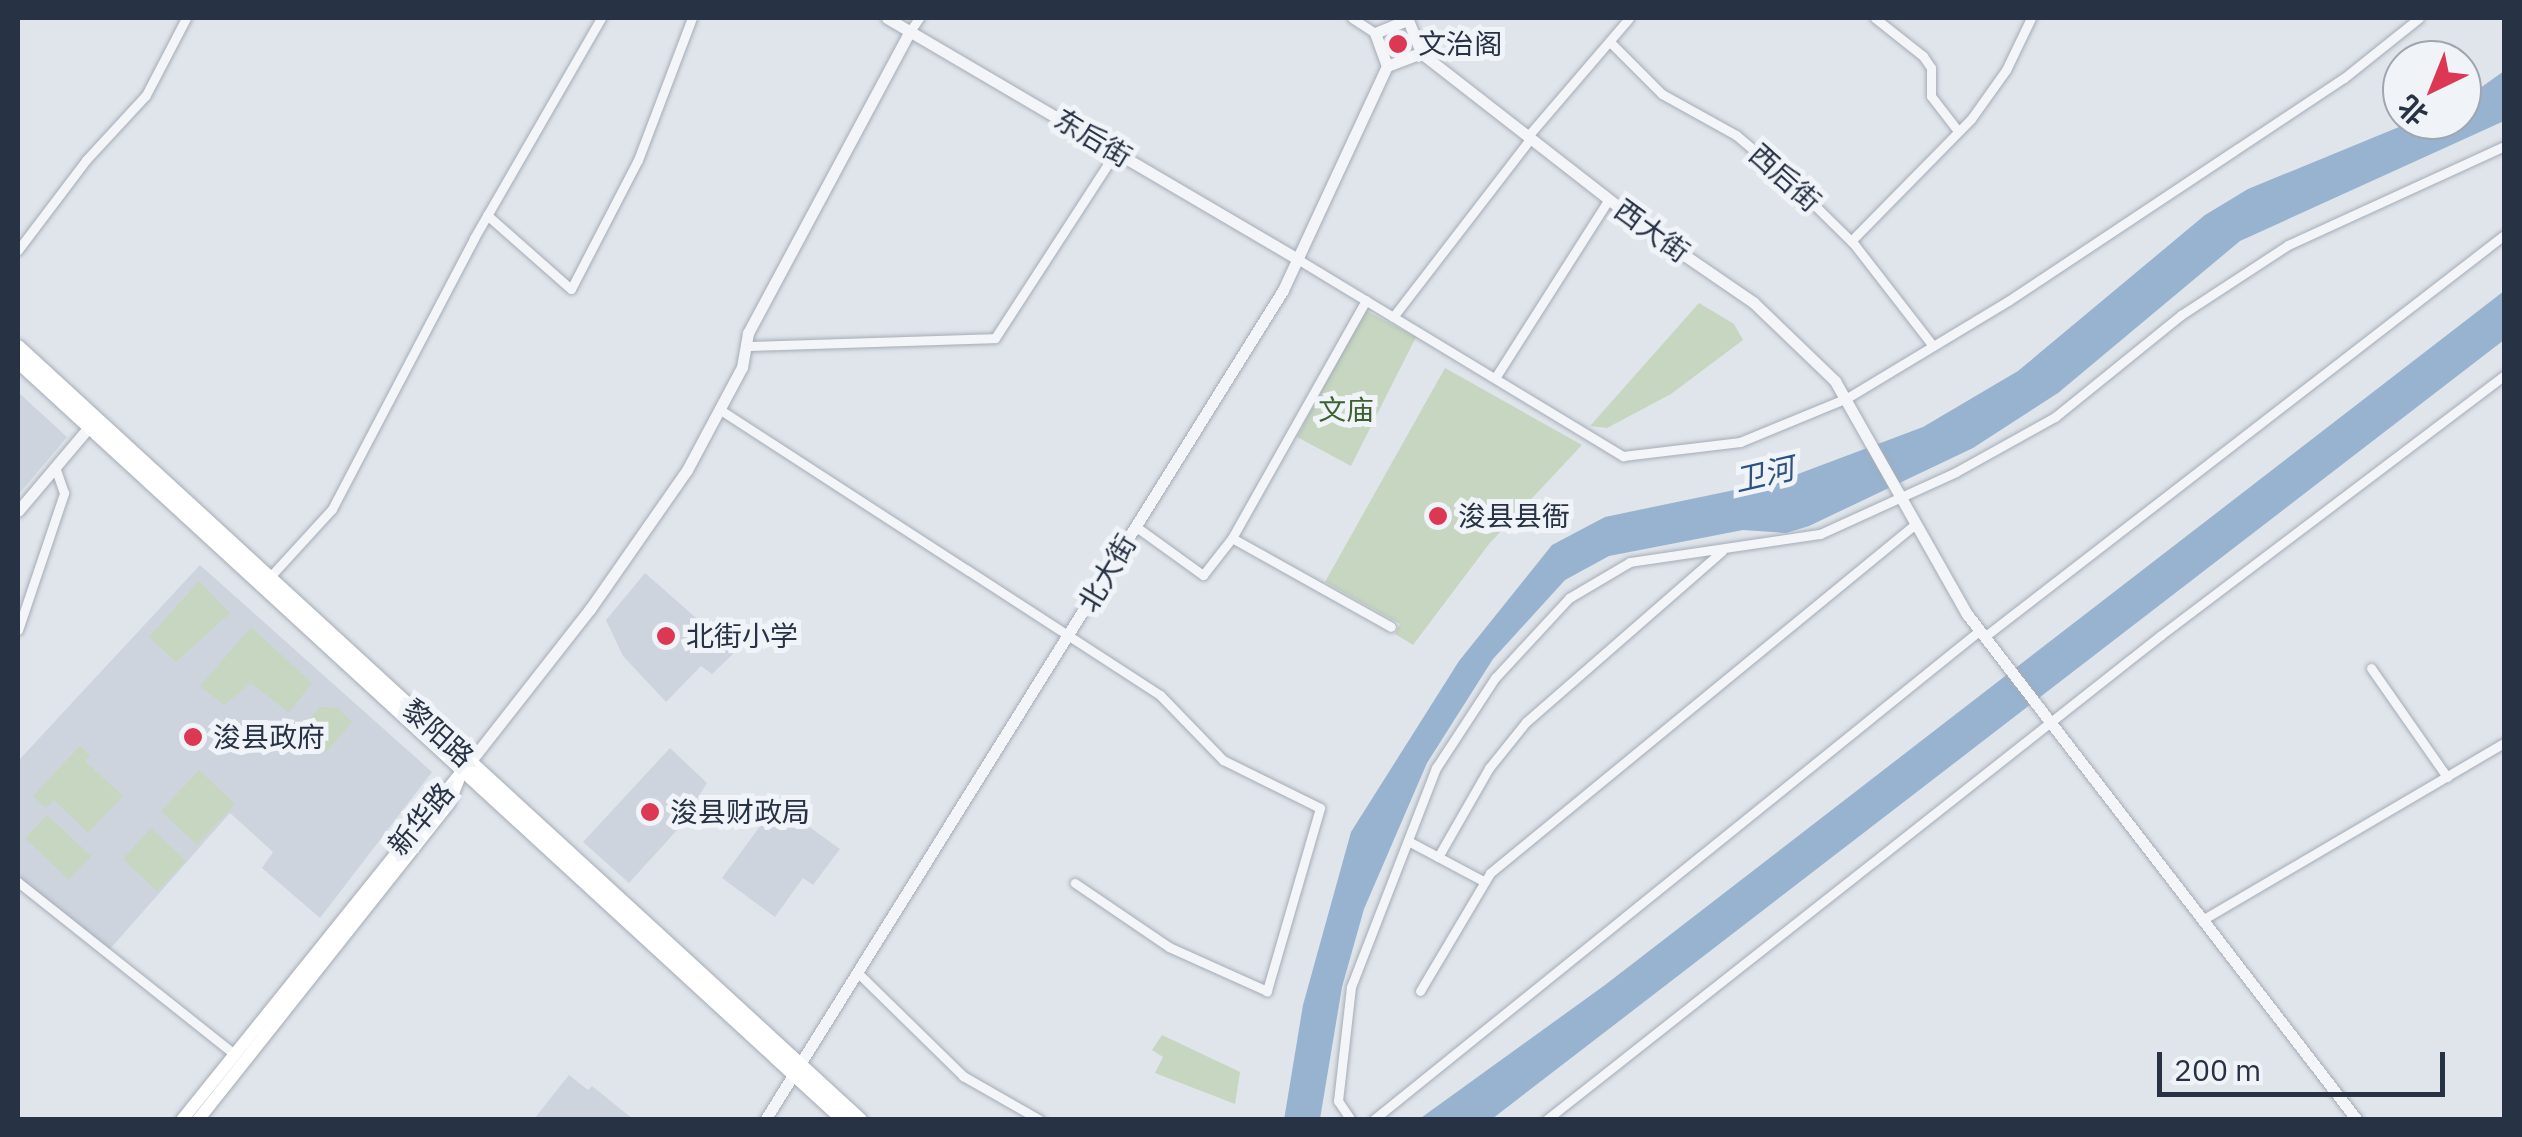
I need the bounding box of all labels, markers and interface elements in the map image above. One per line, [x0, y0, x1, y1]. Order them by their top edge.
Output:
place label: 文治阁 [1418, 27, 1502, 61]
marker: 文治阁 [1387, 33, 1409, 55]
north arrow [2382, 40, 2482, 140]
text: 北 [2390, 88, 2435, 134]
street label: 东后街 [1048, 102, 1138, 174]
street label: 西后街 [1743, 137, 1827, 219]
street label: 西大街 [1608, 193, 1696, 269]
park label: 文庙 [1318, 393, 1374, 427]
water label: 卫河 [1731, 450, 1797, 498]
place label: 浚县县衙 [1458, 499, 1570, 533]
marker: 浚县县衙 [1427, 505, 1449, 527]
street label: 北大街 [1071, 528, 1143, 618]
place label: 北街小学 [686, 619, 798, 653]
marker: 北街小学 [655, 625, 677, 647]
street label: 黎阳路 [396, 692, 480, 774]
place label: 浚县政府 [213, 720, 325, 754]
marker: 浚县政府 [182, 726, 204, 748]
street label: 新华路 [381, 776, 461, 862]
place label: 浚县财政局 [670, 795, 810, 829]
marker: 浚县财政局 [639, 801, 661, 823]
scale bar [2162, 1032, 2450, 1094]
text: 200 m [2174, 1050, 2261, 1089]

